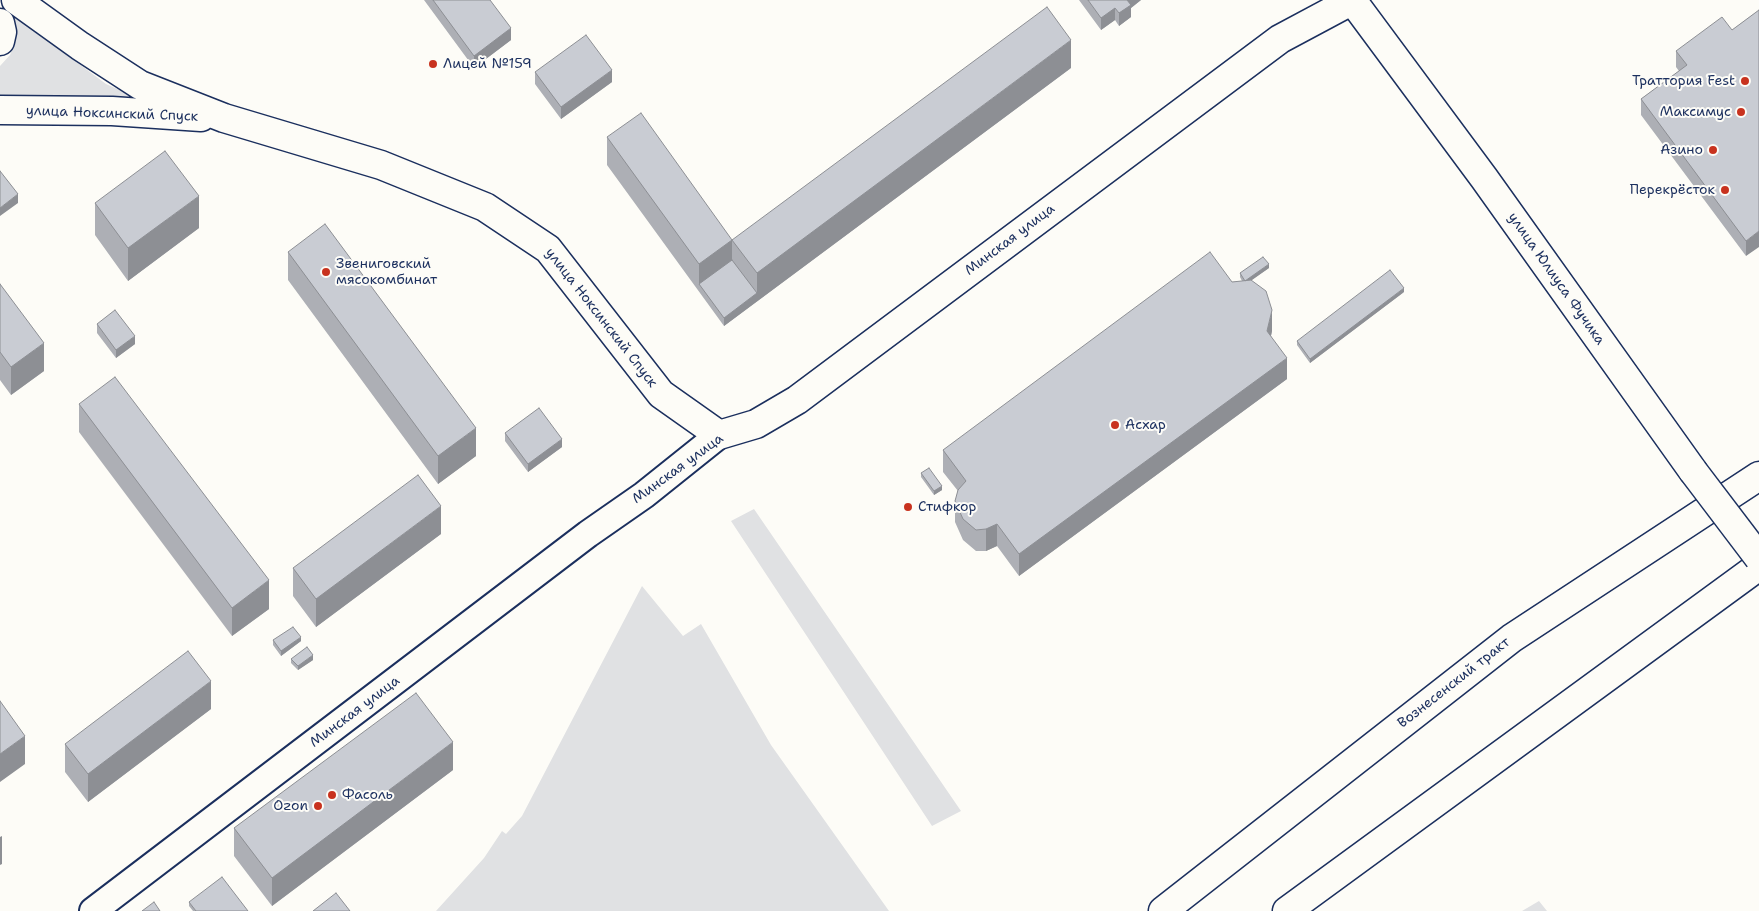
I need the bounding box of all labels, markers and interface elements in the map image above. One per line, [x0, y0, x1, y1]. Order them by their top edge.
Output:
place label: Лицей №159 [443, 56, 532, 72]
marker: Лицей №159 [427, 58, 439, 70]
place label: Траттория Fest [1632, 73, 1735, 89]
marker: Траттория Fest [1739, 75, 1751, 87]
street label: улица Ноксинский Спуск [26, 103, 198, 125]
place label: Максимус [1660, 104, 1731, 120]
marker: Максимус [1735, 106, 1747, 118]
place label: Азино [1660, 142, 1703, 158]
marker: Азино [1707, 144, 1719, 156]
place label: Перекрёсток [1630, 182, 1715, 198]
marker: Перекрёсток [1719, 184, 1731, 196]
street label: Минская улица [962, 201, 1058, 279]
street label: улица Юлиуса Фучика [1504, 210, 1608, 348]
street label: улица Ноксинский Спуск [541, 245, 661, 391]
place label: Звениговский мясокомбинат [336, 256, 437, 288]
marker: Звениговский мясокомбинат [320, 266, 332, 278]
place label: Асхар [1125, 417, 1166, 433]
marker: Асхар [1109, 419, 1121, 431]
street label: Минская улица [629, 430, 727, 508]
place label: Стифкор [918, 499, 976, 515]
marker: Стифкор [902, 501, 914, 513]
street label: Вознесенский тракт [1395, 634, 1513, 732]
street label: Минская улица [307, 673, 403, 751]
place label: Фасоль [342, 787, 393, 803]
marker: Фасоль [326, 789, 338, 801]
place label: Ozon [273, 798, 308, 814]
marker: Ozon [312, 800, 324, 812]

